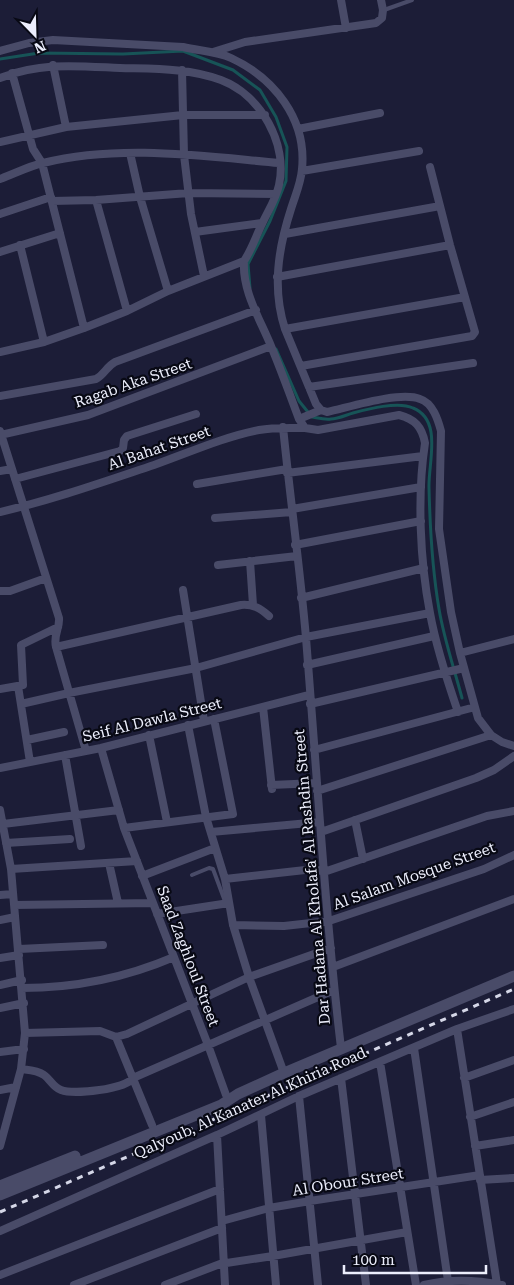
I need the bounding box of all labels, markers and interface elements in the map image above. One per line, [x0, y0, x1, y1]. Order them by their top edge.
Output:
north arrow [10, 10, 60, 60]
text: N [32, 37, 48, 57]
street label: Ragab Aka Street [72, 354, 194, 412]
street label: Al Bahat Street [105, 422, 213, 474]
street label: Seif Al Dawla Street [81, 694, 224, 746]
street label: Dar Hadana Al Kholafa' Al Rashdin Street [290, 728, 334, 1025]
street label: Al Salam Mosque Street [330, 838, 498, 914]
street label: Saad Zaghloul Street [153, 883, 223, 1029]
street label: Qalyoub, Al Kanater Al Khiria Road [131, 1043, 369, 1163]
street label: Al Obour Street [291, 1164, 405, 1200]
scale bar [344, 1242, 486, 1274]
text: 100 m [352, 1251, 395, 1269]

